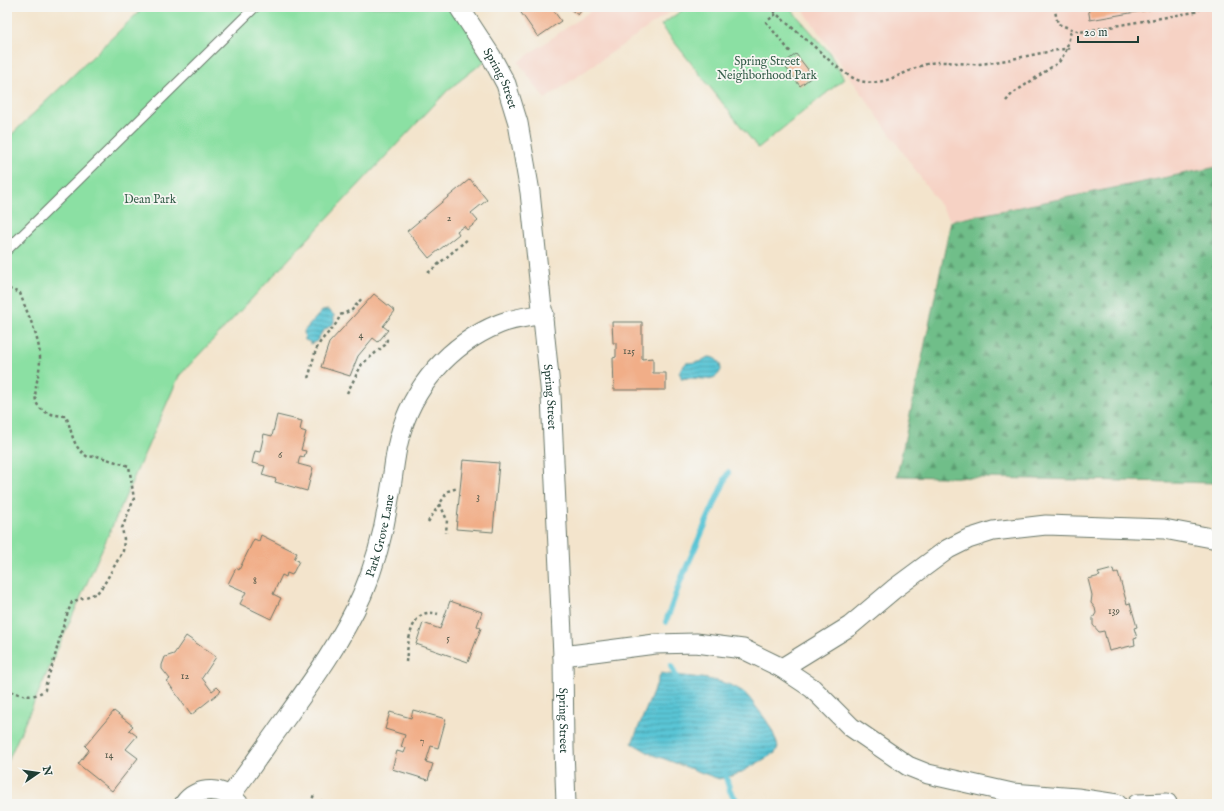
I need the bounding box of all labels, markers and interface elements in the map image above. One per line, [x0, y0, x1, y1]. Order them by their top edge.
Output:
scale bar [1078, 18, 1138, 44]
text: 20 m [1084, 25, 1107, 40]
street label: Spring Street [480, 45, 520, 111]
park label: Spring Street Neighborhood Park [717, 54, 818, 83]
park label: Dean Park [124, 192, 177, 207]
house number: 2 [447, 212, 452, 225]
house number: 4 [359, 329, 364, 342]
house number: 125 [623, 345, 635, 358]
street label: Spring Street [539, 363, 560, 430]
house number: 6 [278, 449, 283, 462]
house number: 3 [476, 491, 480, 504]
street label: Park Grove Lane [363, 493, 398, 579]
house number: 8 [253, 575, 257, 588]
house number: 139 [1108, 605, 1120, 618]
house number: 5 [446, 632, 450, 645]
house number: 12 [181, 670, 190, 683]
street label: Spring Street [554, 688, 571, 754]
house number: 7 [420, 735, 425, 748]
house number: 14 [105, 749, 113, 762]
north arrow [18, 753, 58, 793]
text: N [39, 764, 55, 778]

